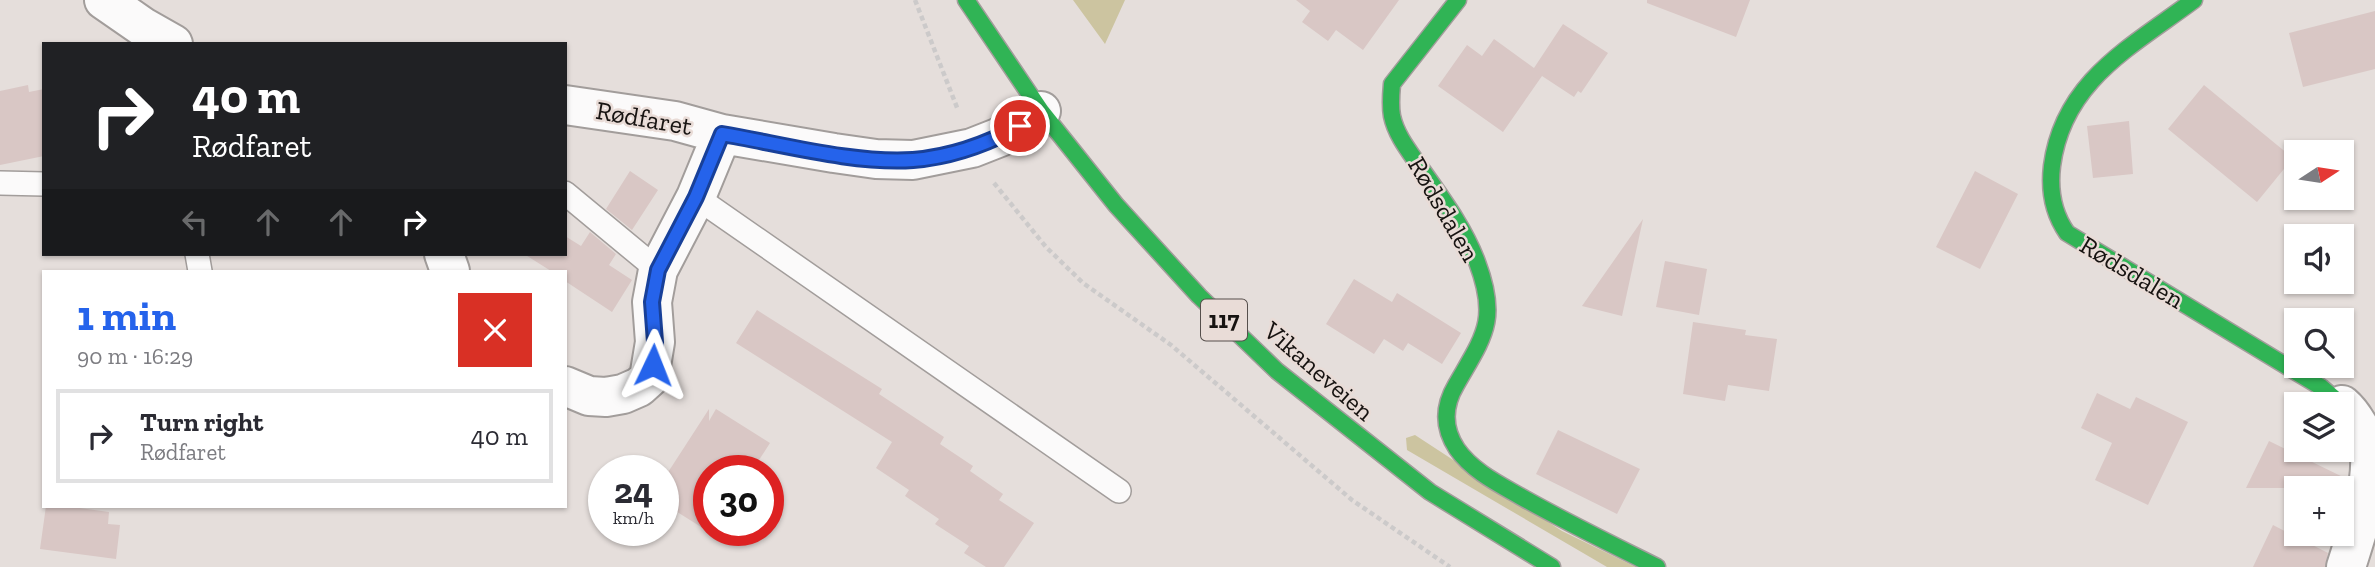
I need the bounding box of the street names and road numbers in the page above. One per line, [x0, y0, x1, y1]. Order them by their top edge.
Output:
street label: Rødfaret [593, 94, 695, 142]
street label: Rødsdalen [1401, 151, 1487, 267]
street label: Rødsdalen [2074, 228, 2190, 316]
road number: 117 [1201, 300, 1247, 340]
street label: Vikaneveien [1257, 314, 1381, 428]

